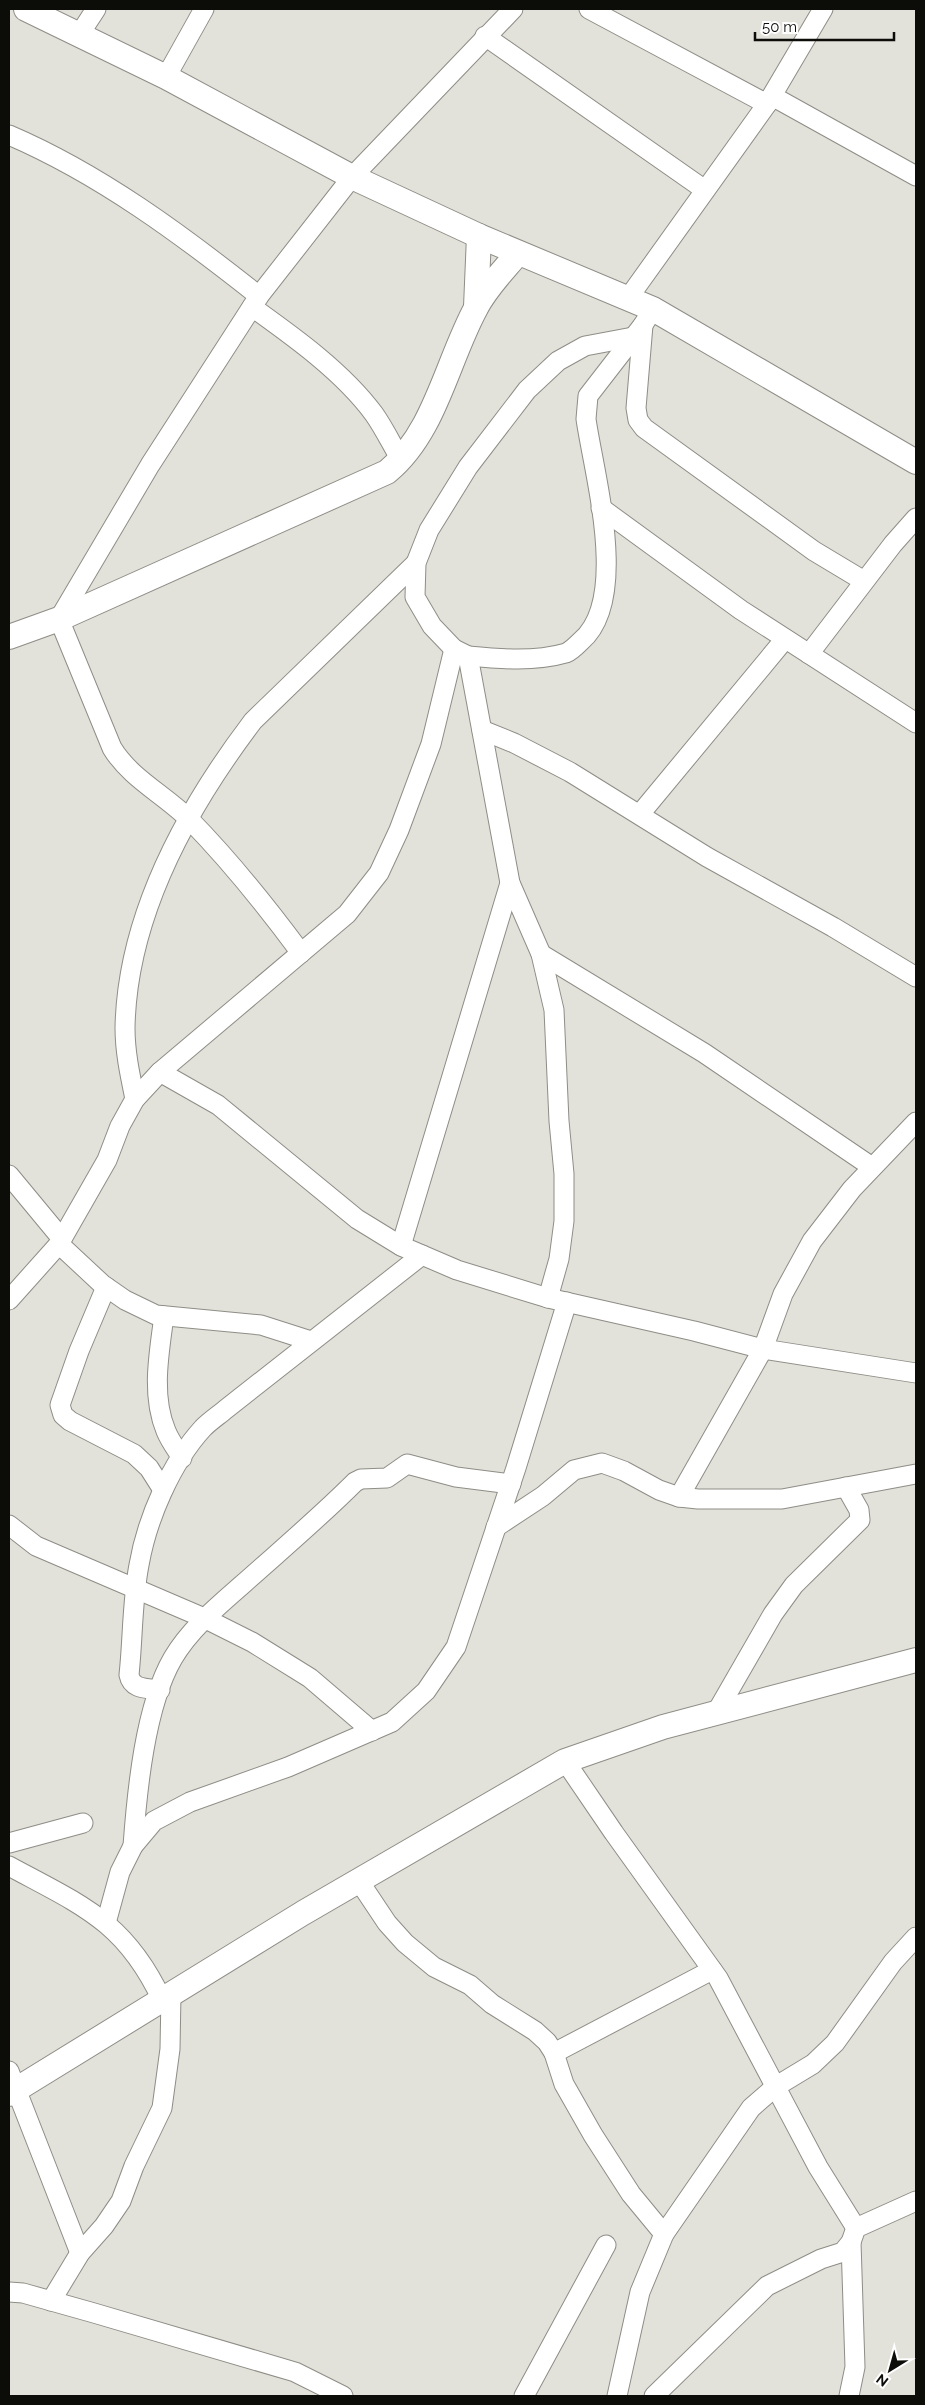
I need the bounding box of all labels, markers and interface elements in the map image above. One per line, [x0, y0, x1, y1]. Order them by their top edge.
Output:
scale bar [755, 10, 894, 42]
text: 50 m [762, 18, 797, 36]
north arrow [865, 2345, 915, 2395]
text: N [873, 2371, 891, 2390]

